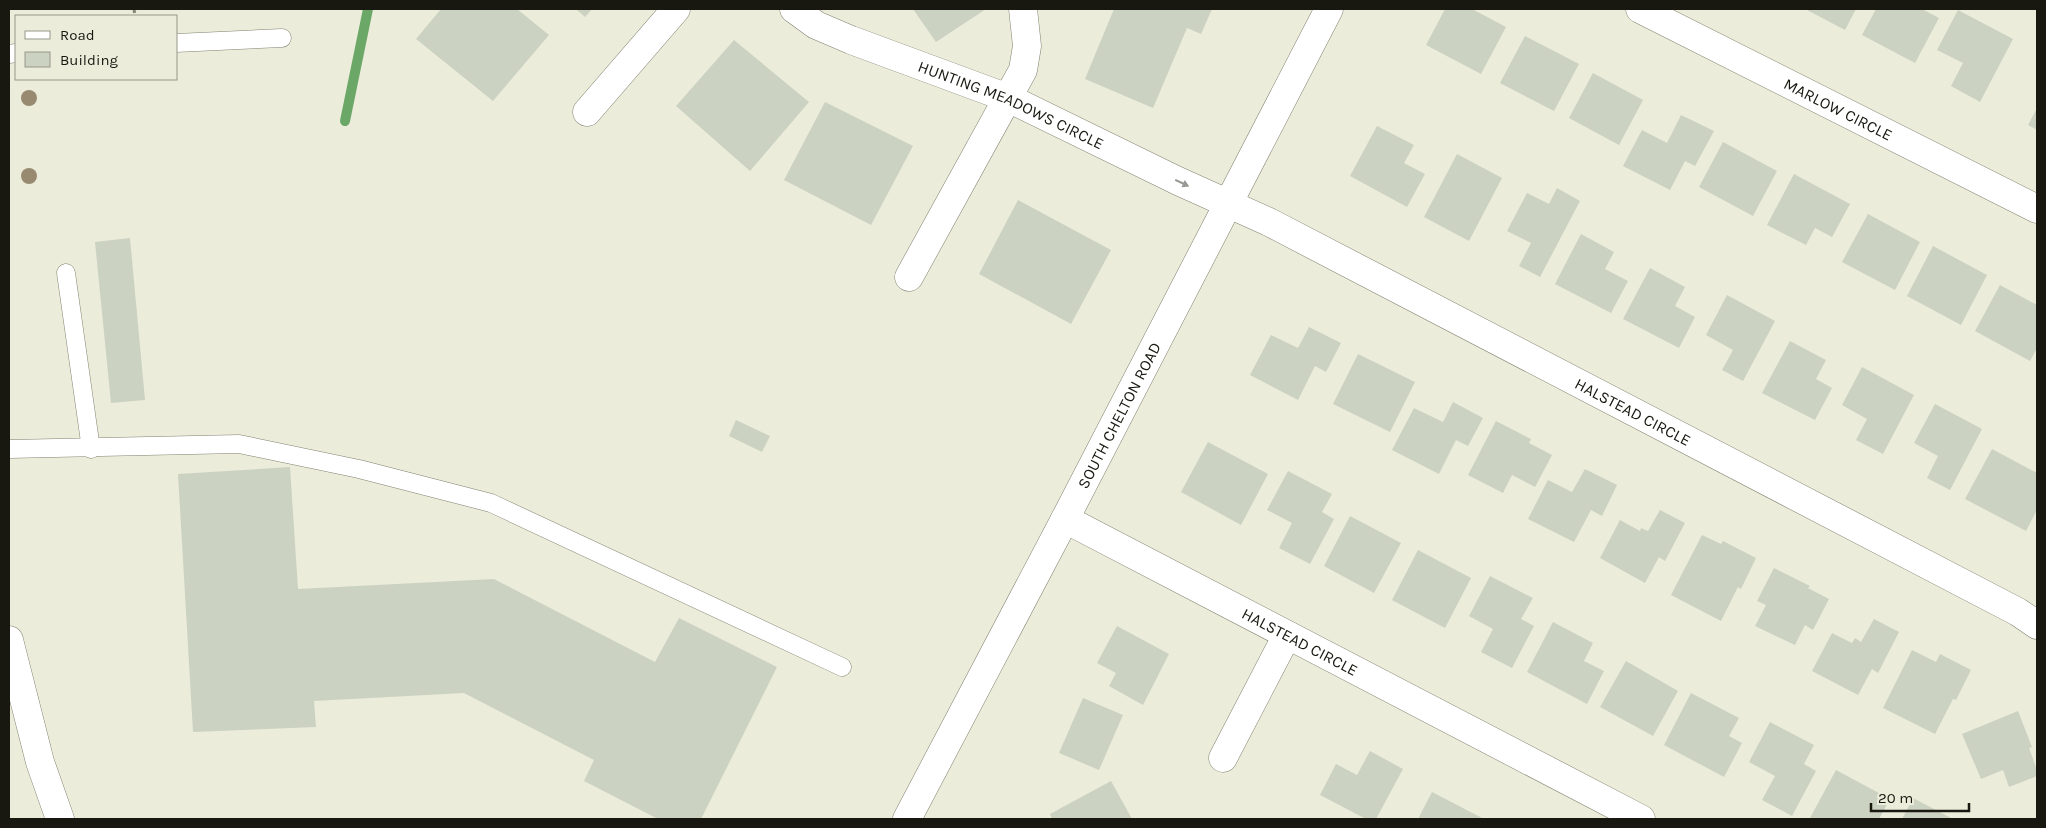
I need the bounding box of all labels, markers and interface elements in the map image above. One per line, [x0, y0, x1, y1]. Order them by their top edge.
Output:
legend [15, 15, 178, 80]
text: Road [60, 26, 95, 44]
text: Building [60, 51, 118, 69]
street label: HUNTING MEADOWS CIRCLE [915, 57, 1107, 153]
street label: MARLOW CIRCLE [1781, 74, 1895, 145]
one-way arrow [1175, 179, 1189, 187]
street label: SOUTH CHELTON ROAD [1073, 339, 1165, 492]
street label: HALSTEAD CIRCLE [1572, 374, 1694, 450]
street label: HALSTEAD CIRCLE [1239, 604, 1361, 680]
scale bar [1871, 780, 1968, 812]
text: 20 m [1878, 789, 1913, 807]

